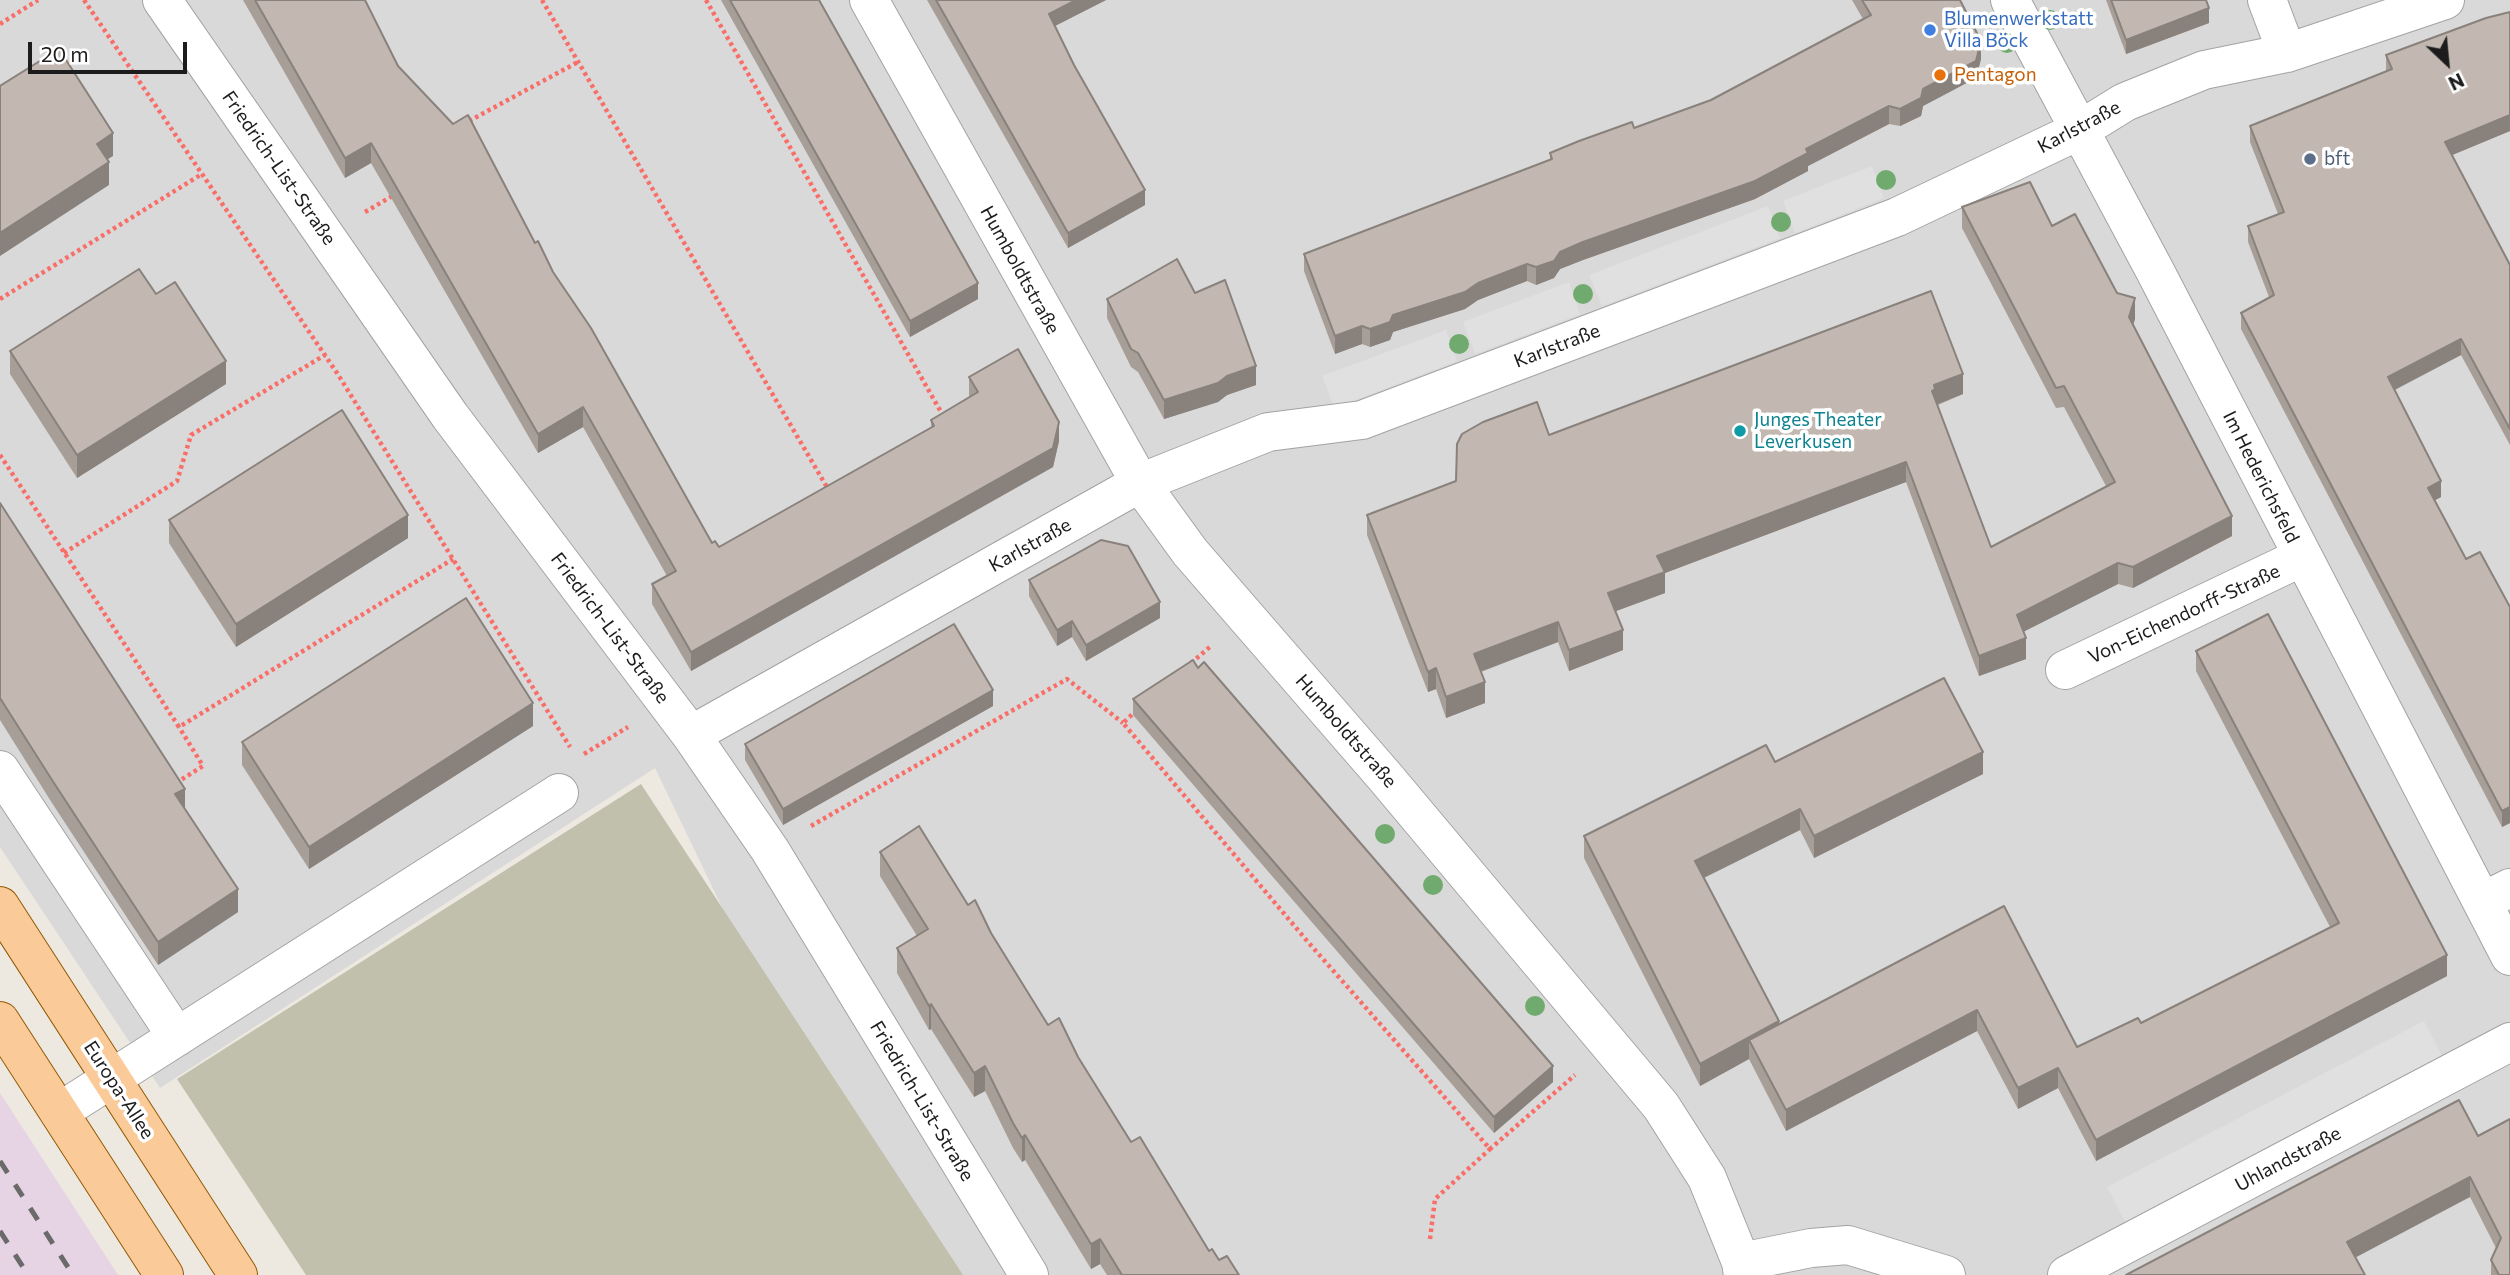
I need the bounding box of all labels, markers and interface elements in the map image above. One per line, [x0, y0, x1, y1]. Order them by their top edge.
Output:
place label: Blumenwerkstatt Villa Böck [1944, 8, 2094, 52]
marker: Blumenwerkstatt Villa Böck [1922, 22, 1938, 38]
scale bar [32, 28, 191, 72]
north arrow [2412, 28, 2482, 98]
text: 20 m [41, 41, 89, 66]
place label: Pentagon [1954, 64, 2037, 86]
marker: Pentagon [1932, 67, 1948, 83]
text: N [2445, 69, 2468, 96]
street label: Friedrich-List-Straße [217, 87, 341, 249]
street label: Karlstraße [2034, 96, 2124, 158]
place label: bft [2324, 148, 2350, 170]
marker: bft [2302, 151, 2318, 167]
street label: Humboldtstraße [975, 202, 1065, 338]
street label: Karlstraße [1511, 319, 1603, 373]
street label: Im Hederichsfeld [2218, 407, 2304, 547]
place label: Junges Theater Leverkusen [1754, 409, 1882, 453]
marker: Junges Theater Leverkusen [1732, 423, 1748, 439]
street label: Karlstraße [985, 513, 1075, 577]
street label: Friedrich-List-Straße [546, 548, 674, 708]
street label: Von-Eichendorff-Straße [2084, 559, 2284, 669]
street label: Humboldtstraße [1291, 670, 1401, 792]
street label: Friedrich-List-Straße [865, 1017, 979, 1185]
street label: Europa-Allee [79, 1037, 159, 1143]
street label: Uhlandstraße [2231, 1122, 2345, 1196]

